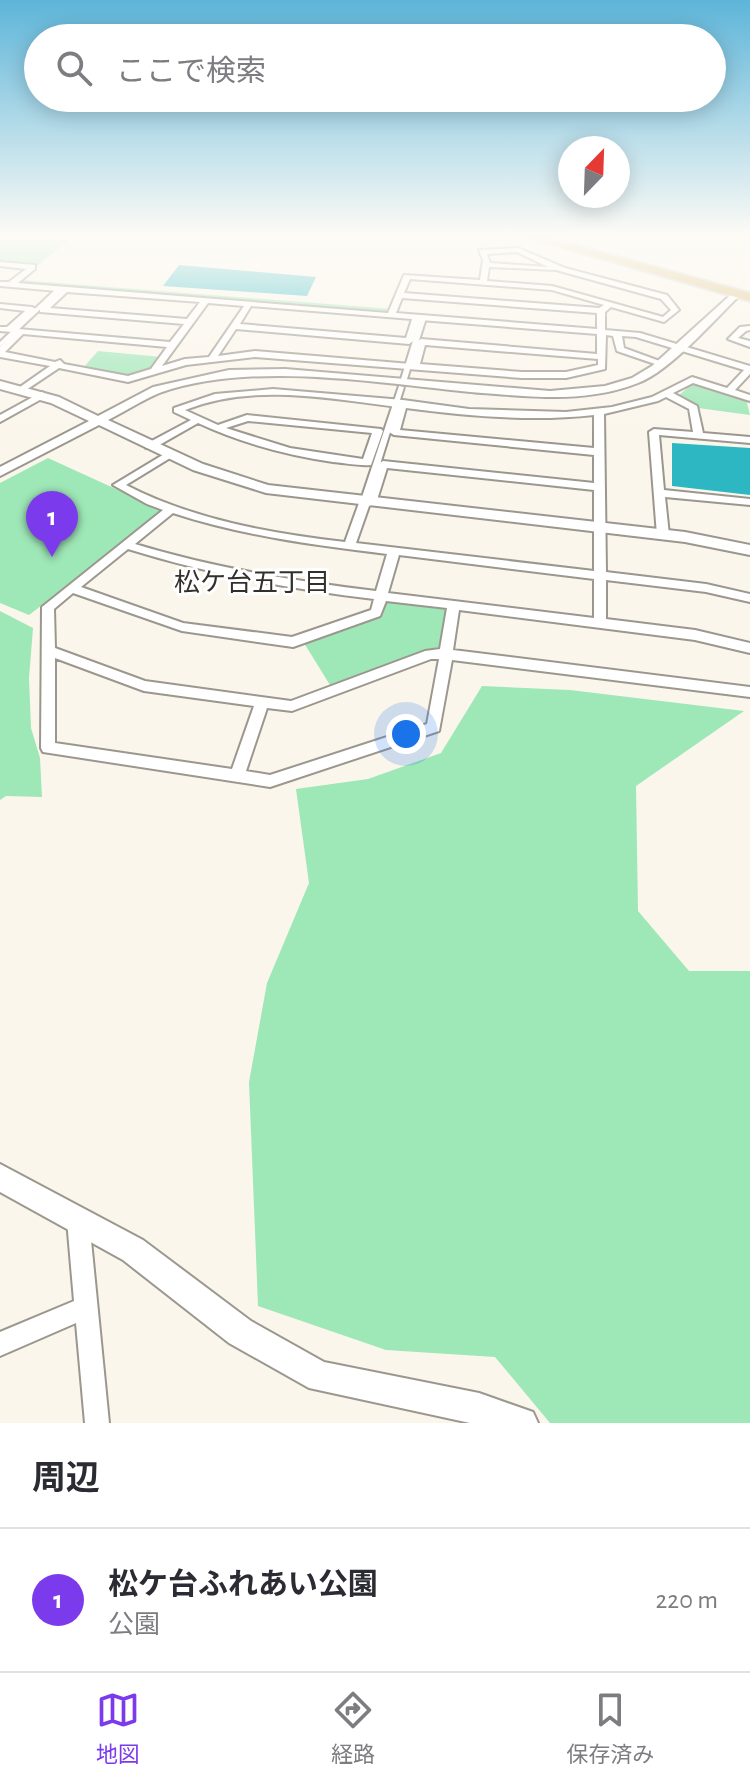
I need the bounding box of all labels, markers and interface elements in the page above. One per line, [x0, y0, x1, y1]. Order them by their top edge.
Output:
search box [24, 24, 726, 112]
icon: search [52, 46, 96, 90]
text: ここで検索 [116, 57, 266, 87]
north arrow [558, 136, 630, 208]
pin: 1 [26, 491, 78, 557]
district label: 松ケ台五丁目 [174, 569, 330, 596]
your location [386, 714, 426, 754]
text: 周辺 [32, 1462, 100, 1496]
text: 松ケ台ふれあい公園 [108, 1570, 378, 1600]
text: 1 [53, 1587, 63, 1613]
text: 220 m [656, 1587, 718, 1613]
text: 公園 [108, 1612, 160, 1638]
tab: 地図 [96, 1688, 140, 1768]
tab: 経路 [331, 1688, 375, 1768]
tab: 保存済み [566, 1688, 654, 1768]

